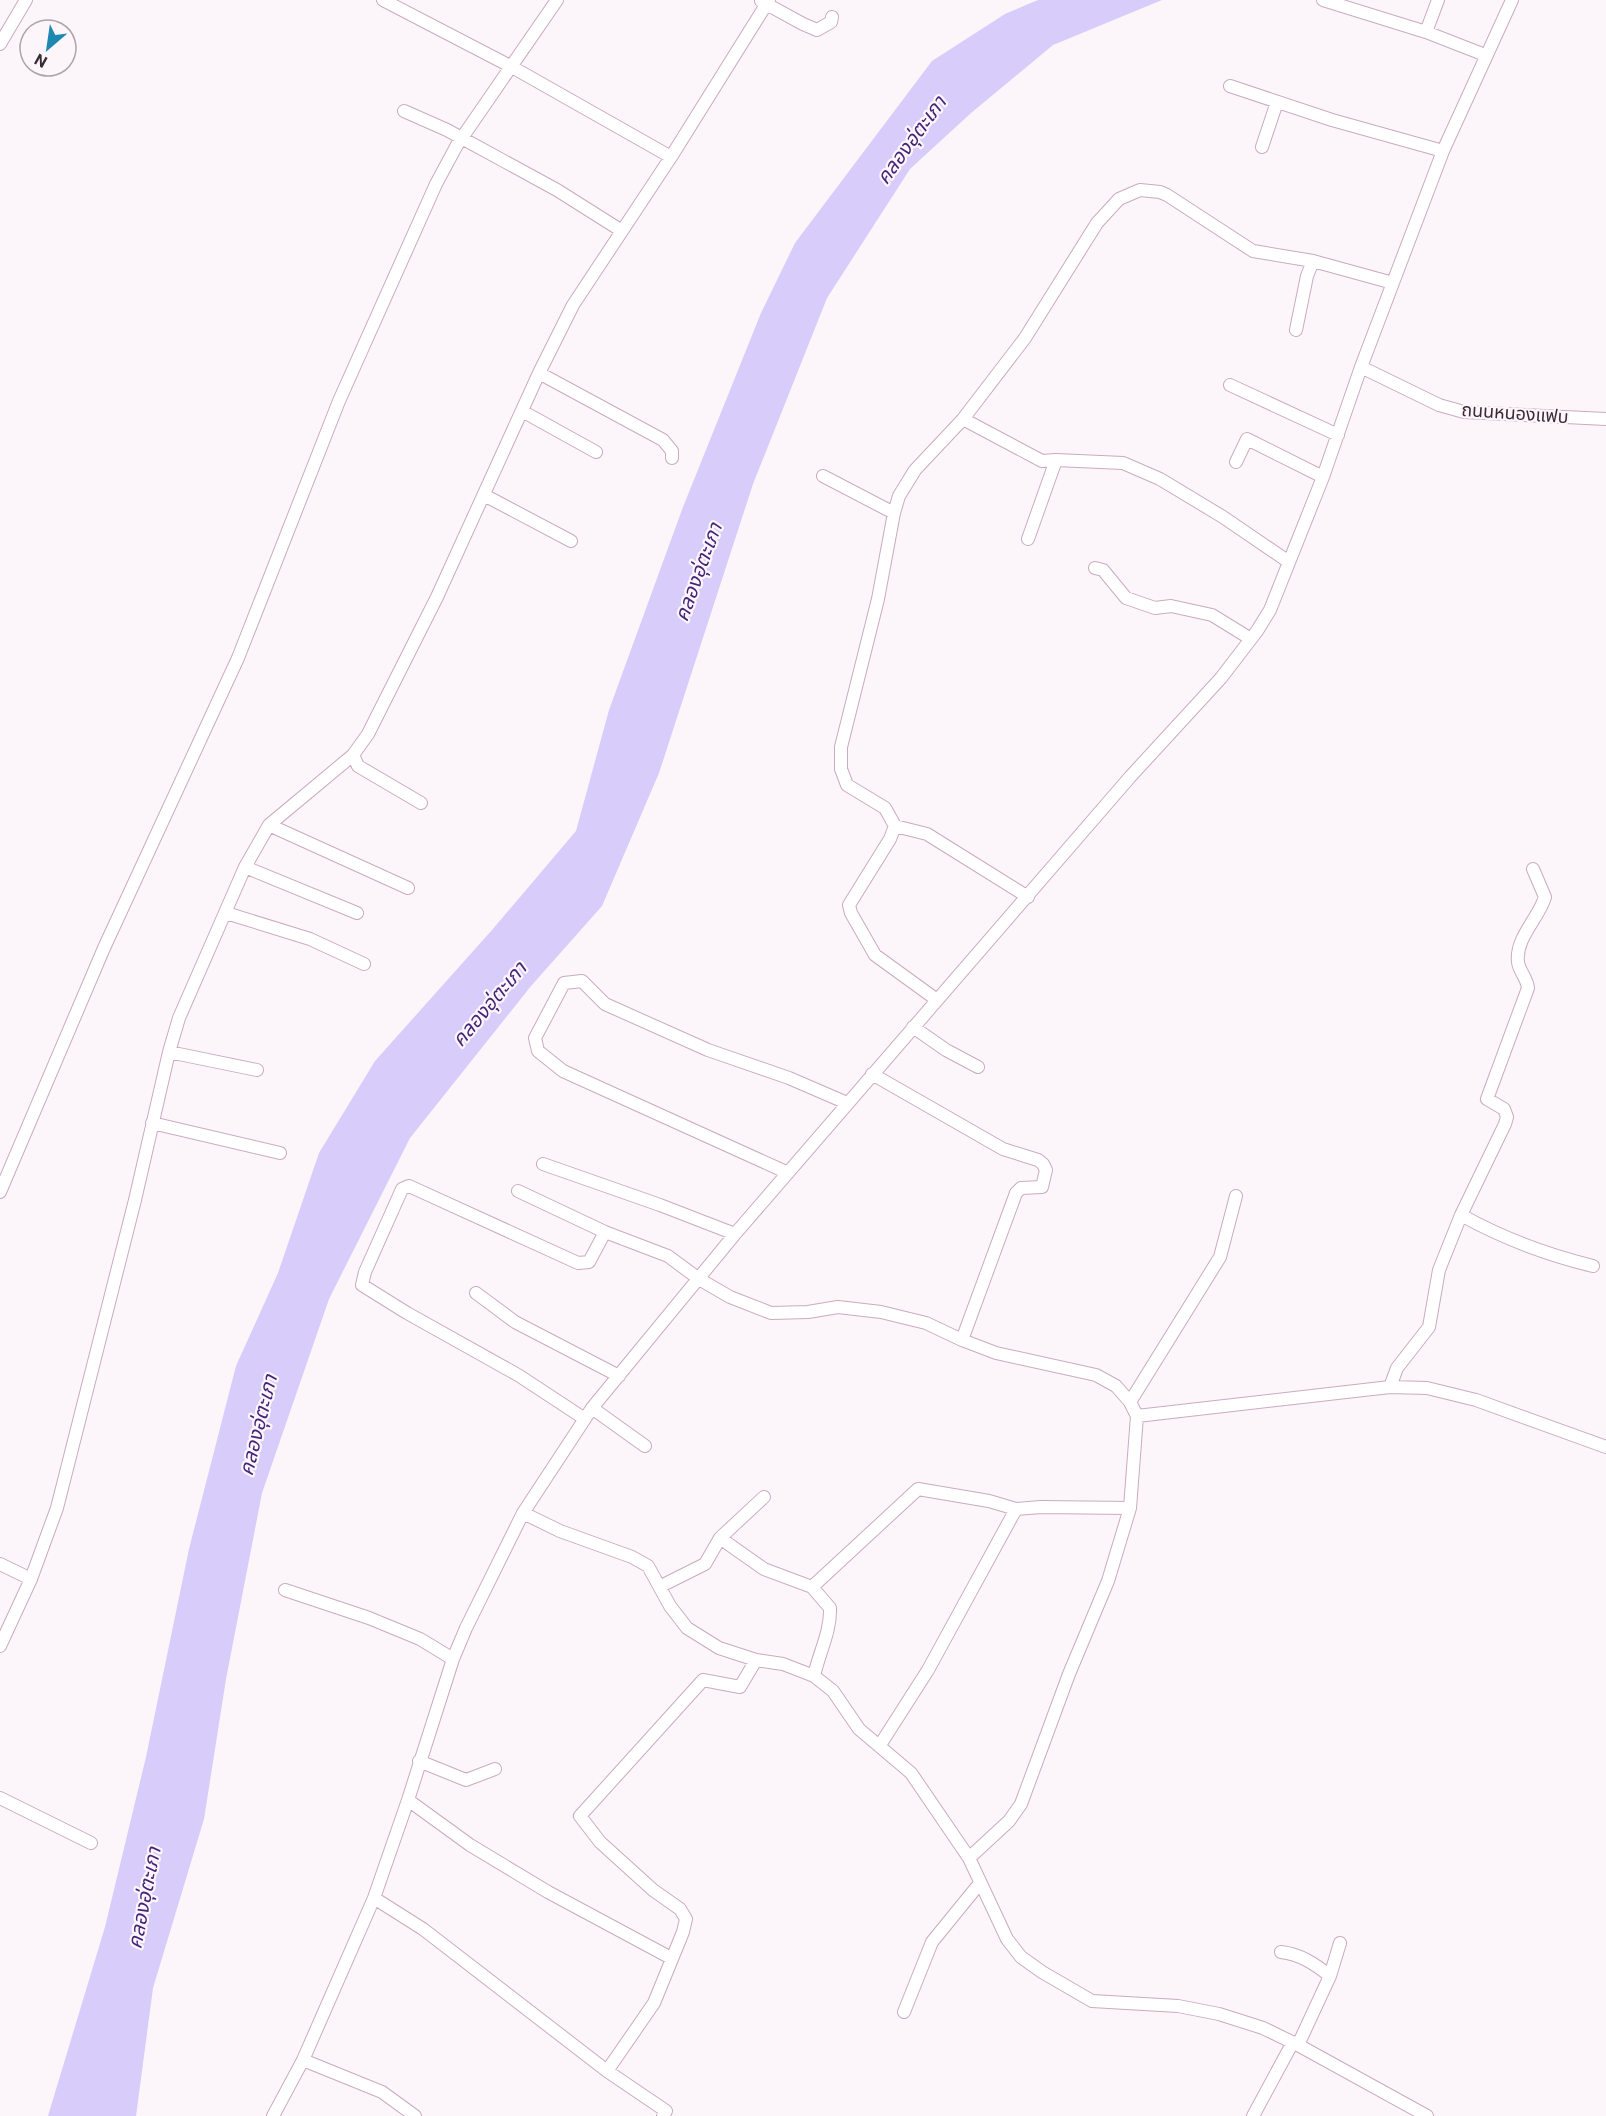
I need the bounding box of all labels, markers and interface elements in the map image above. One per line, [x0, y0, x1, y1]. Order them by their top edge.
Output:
north arrow [18, 18, 78, 78]
text: N [31, 50, 51, 72]
water label: คลองอุ่ตะเภา [871, 91, 952, 189]
street label: ถนนหนองแฟบ [1461, 399, 1569, 427]
water label: คลองอุ่ตะเภา [669, 519, 728, 625]
water label: คลองอุ่ตะเภา [447, 956, 533, 1052]
water label: คลองอุ่ตะเภา [234, 1371, 283, 1478]
water label: คลองอุ่ตะเภา [122, 1844, 167, 1951]

